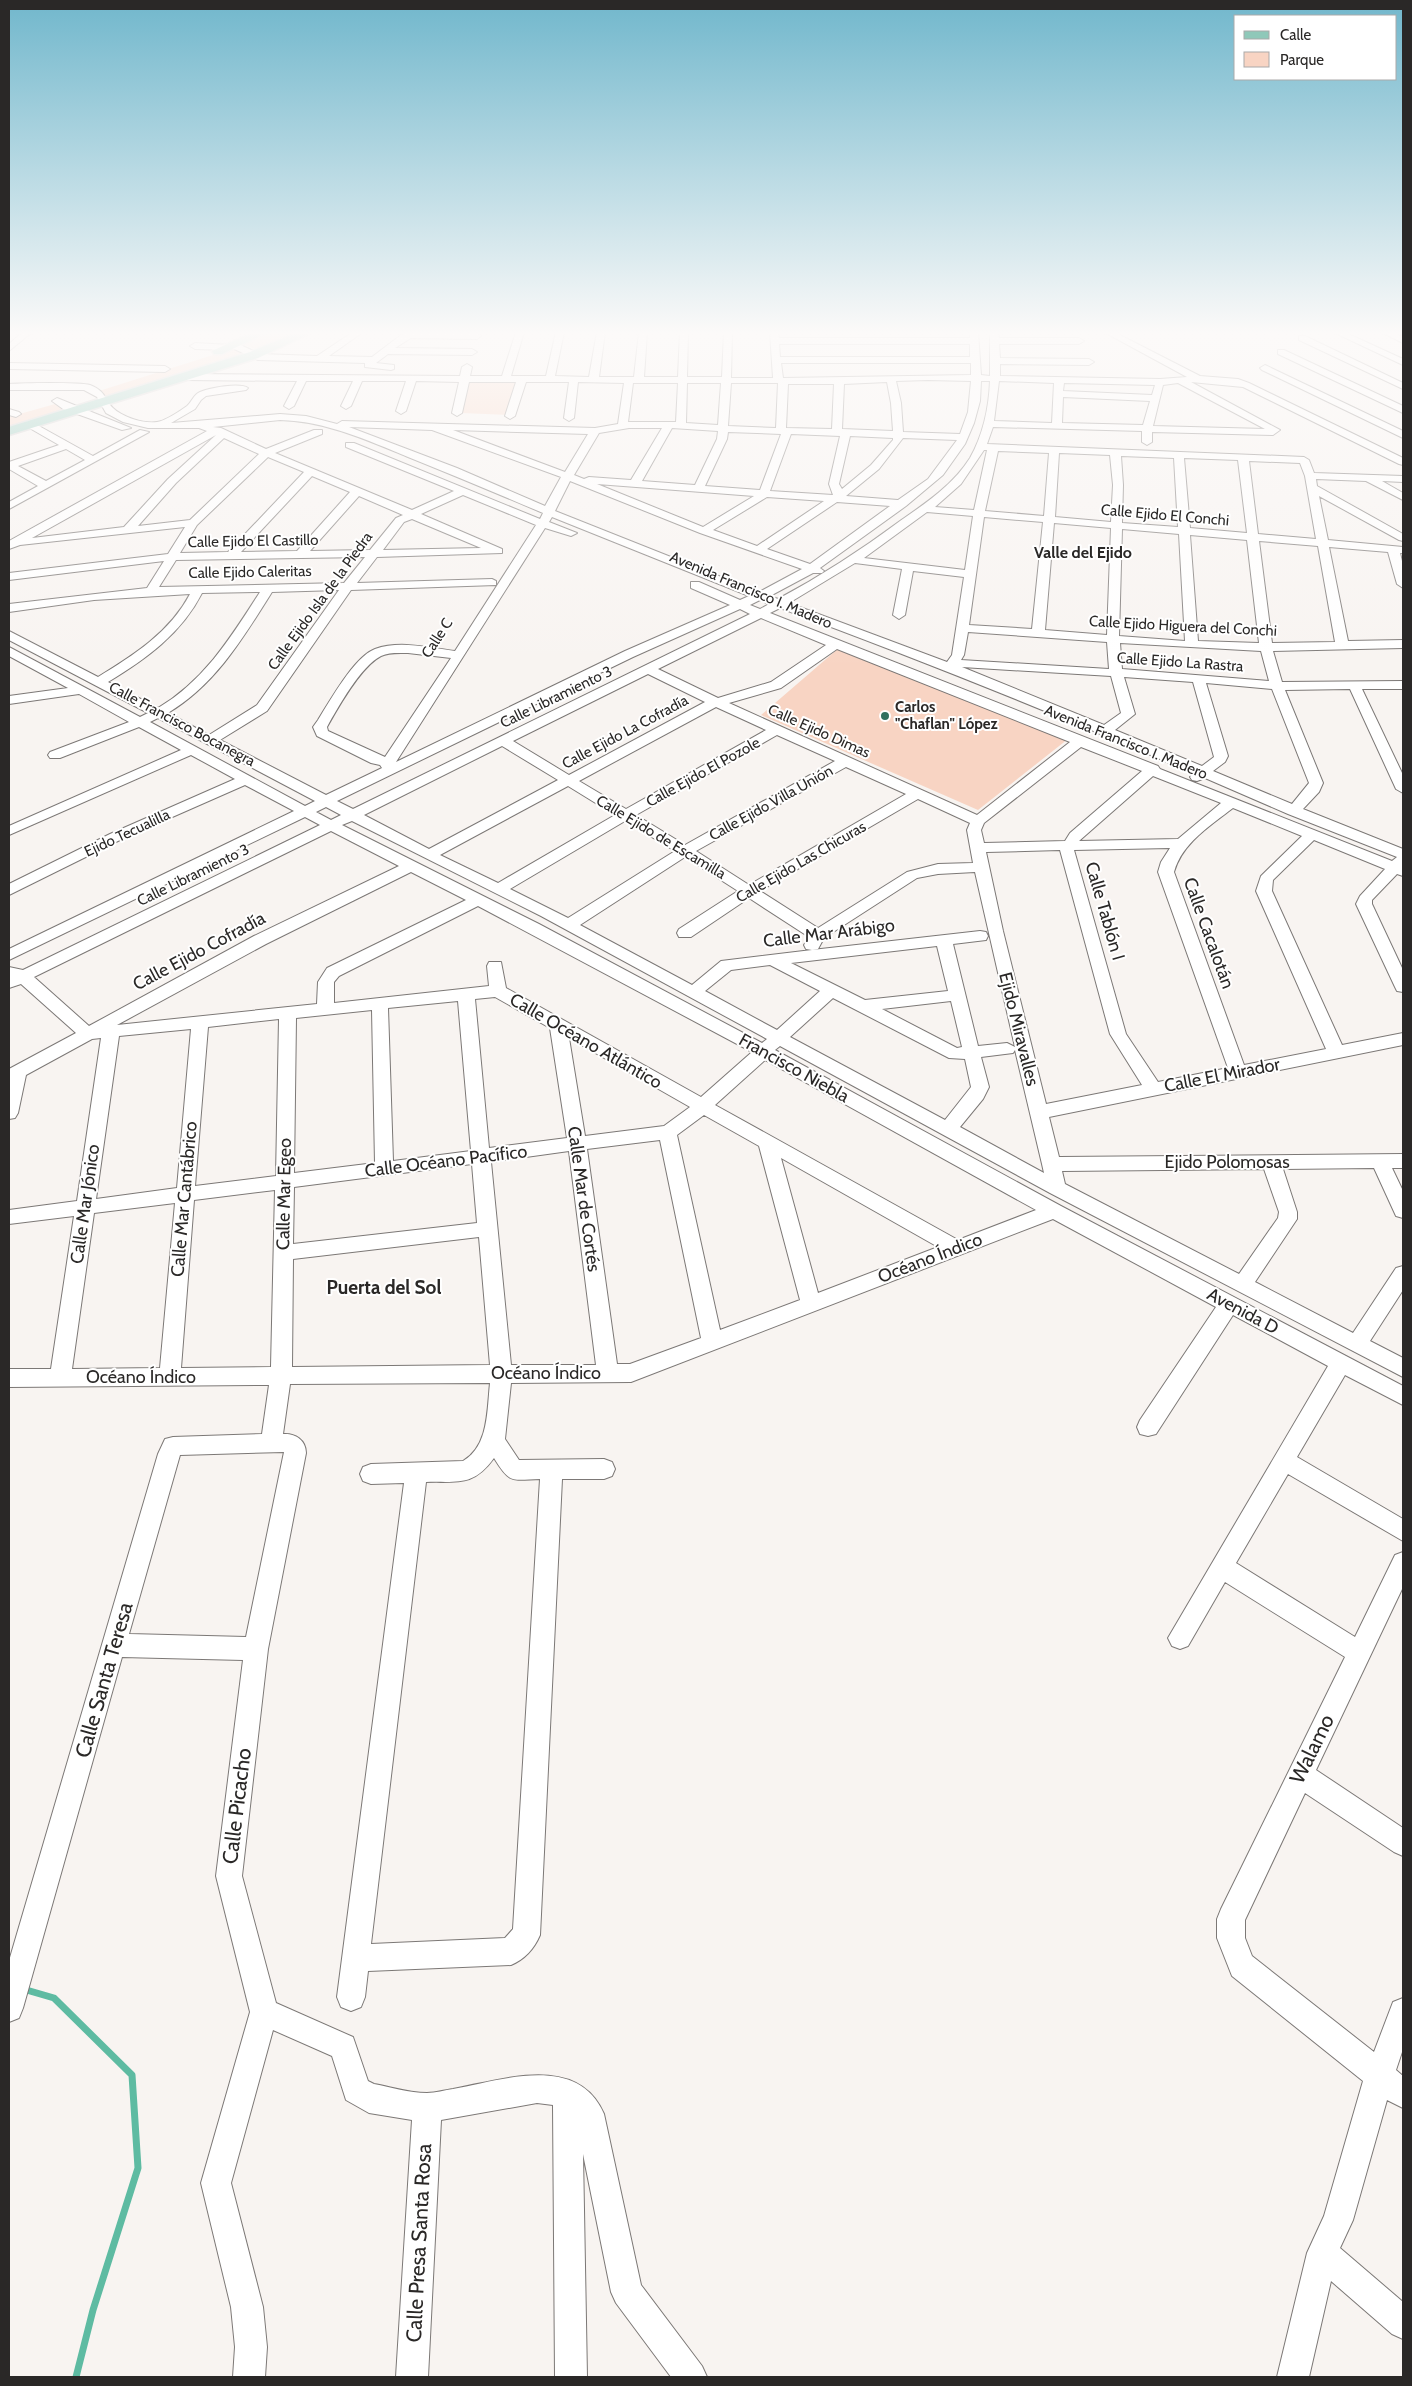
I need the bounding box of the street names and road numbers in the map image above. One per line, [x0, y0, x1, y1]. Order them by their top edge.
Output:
street label: Calle Ejido El Conchi [1100, 500, 1230, 530]
street label: Calle Ejido Isla de la Piedra [264, 528, 377, 674]
street label: Calle Ejido El Castillo [187, 531, 319, 551]
street label: Avenida Francisco I. Madero [667, 548, 835, 632]
street label: Calle Ejido Caleritas [188, 562, 312, 582]
street label: Calle Ejido Higuera del Conchi [1089, 612, 1277, 640]
street label: Calle C [418, 615, 456, 661]
street label: Calle Ejido La Rastra [1116, 649, 1245, 675]
street label: Calle Libramiento 3 [497, 662, 615, 732]
street label: Calle Francisco Bocanegra [106, 678, 259, 771]
street label: Calle Ejido La Cofradía [559, 691, 692, 773]
street label: Calle Ejido Dimas [765, 700, 873, 762]
street label: Avenida Francisco I. Madero [1042, 701, 1210, 783]
street label: Calle Ejido El Pozole [643, 733, 763, 811]
street label: Calle Ejido Villa Unión [706, 761, 836, 845]
street label: Calle Ejido de Escamilla [593, 791, 730, 883]
street label: Ejido Tecualilla [81, 805, 173, 861]
street label: Calle Ejido Las Chicuras [733, 817, 869, 907]
street label: Calle Libramiento 3 [134, 840, 252, 910]
street label: Calle Tablón I [1080, 859, 1130, 963]
street label: Calle Cacalotán [1179, 874, 1239, 992]
street label: Calle Ejido Cofradía [129, 907, 269, 995]
street label: Calle Mar Arábigo [762, 914, 896, 952]
street label: Ejido Miravalles [994, 970, 1044, 1088]
street label: Calle Océano Atlántico [506, 988, 666, 1094]
street label: Francisco Niebla [735, 1029, 853, 1108]
street label: Calle El Mirador [1162, 1053, 1282, 1097]
street label: Calle Mar Cantábrico [166, 1120, 202, 1278]
street label: Calle Mar de Cortés [563, 1125, 605, 1273]
street label: Calle Mar Egeo [272, 1138, 296, 1250]
street label: Calle Océano Pacífico [364, 1140, 529, 1182]
street label: Calle Mar Jónico [66, 1143, 104, 1265]
street label: Ejido Polomosas [1164, 1151, 1290, 1173]
street label: Océano Índico [875, 1228, 985, 1288]
street label: Avenida D [1203, 1283, 1283, 1339]
street label: Océano Índico [491, 1362, 601, 1384]
street label: Océano Índico [86, 1366, 196, 1388]
street label: Calle Santa Teresa [69, 1599, 138, 1760]
street label: Walamo [1284, 1710, 1339, 1788]
street label: Calle Picacho [217, 1746, 256, 1865]
street label: Calle Presa Santa Rosa [401, 2143, 436, 2343]

